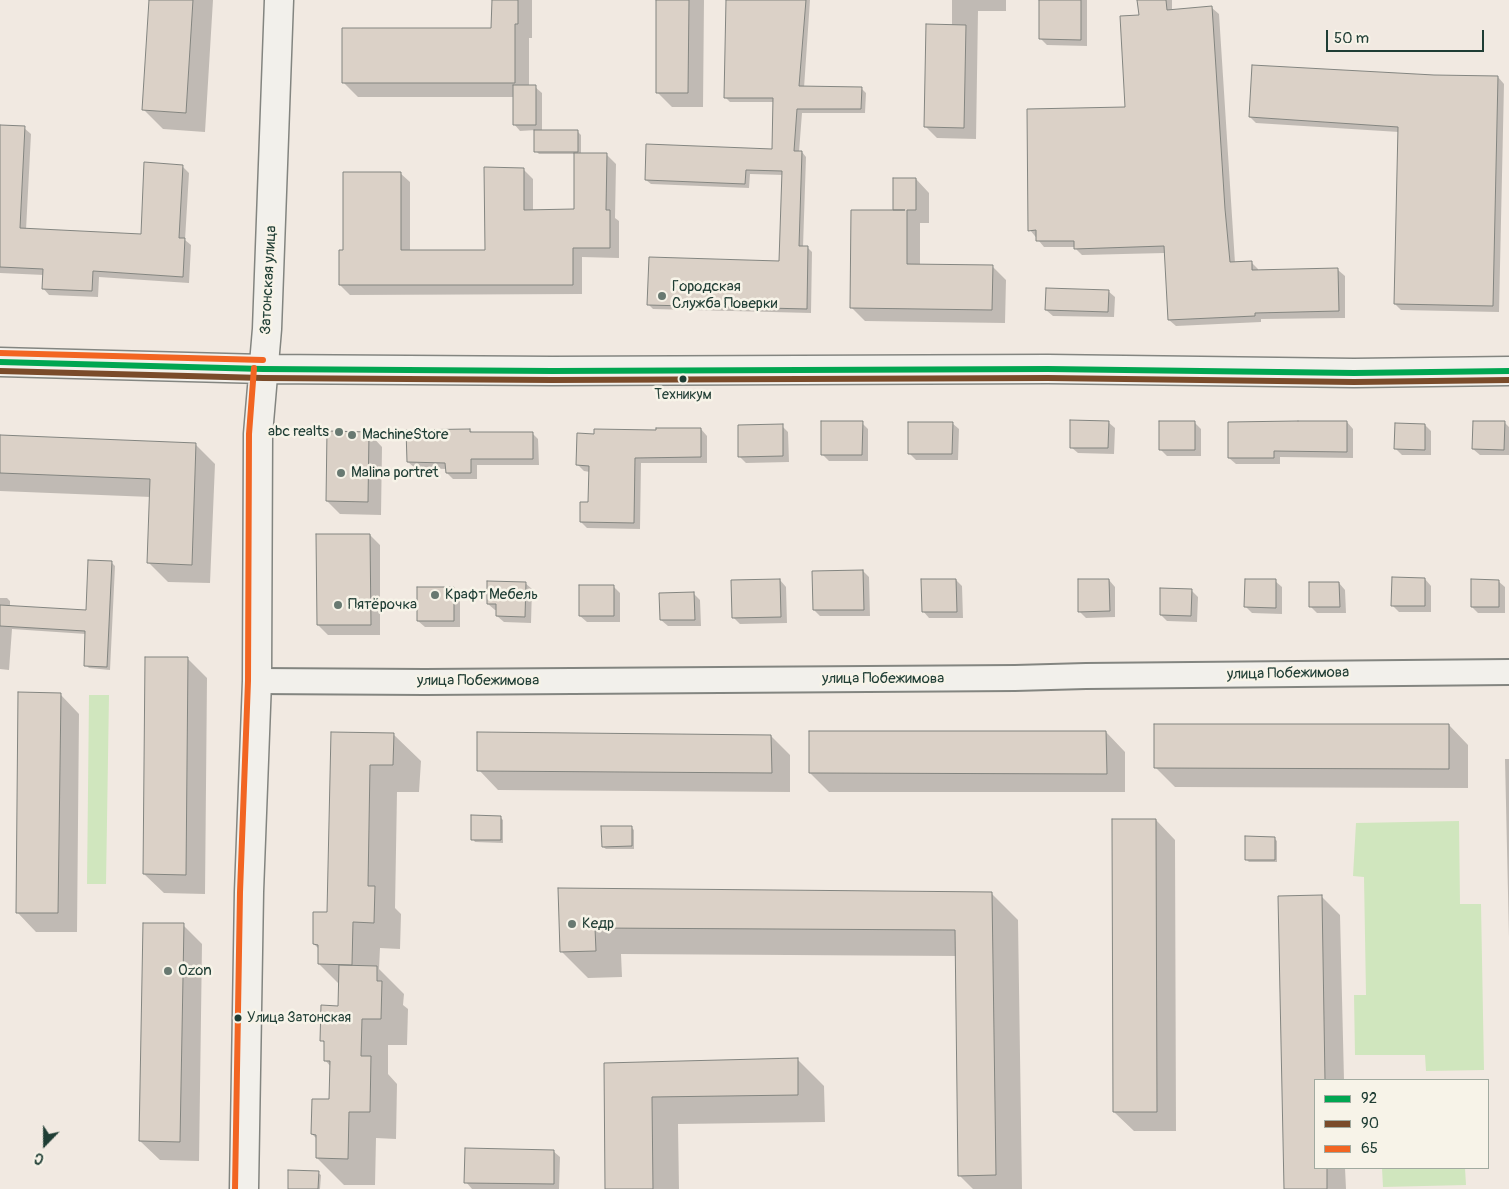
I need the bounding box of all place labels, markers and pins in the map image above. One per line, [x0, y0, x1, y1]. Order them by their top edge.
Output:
place label: Городская Служба Поверки [672, 278, 777, 313]
marker: Городская Служба Поверки [656, 290, 668, 302]
marker: Техникум [678, 374, 688, 384]
place label: Техникум [654, 387, 712, 403]
place label: abc realts [268, 423, 329, 441]
marker: abc realts [333, 426, 345, 438]
place label: MachineStore [362, 426, 448, 444]
marker: MachineStore [346, 429, 358, 441]
place label: Malina portret [351, 464, 439, 482]
marker: Malina portret [335, 467, 347, 479]
place label: Крафт Мебель [445, 586, 538, 604]
marker: Крафт Мебель [429, 589, 441, 601]
place label: Пятёрочка [348, 596, 417, 614]
marker: Пятёрочка [332, 599, 344, 611]
place label: Кедр [582, 915, 614, 933]
marker: Кедр [566, 918, 578, 930]
place label: Ozon [178, 962, 212, 980]
marker: Ozon [162, 965, 174, 977]
place label: Улица Затонская [247, 1010, 351, 1026]
marker: Улица Затонская [233, 1013, 243, 1023]

